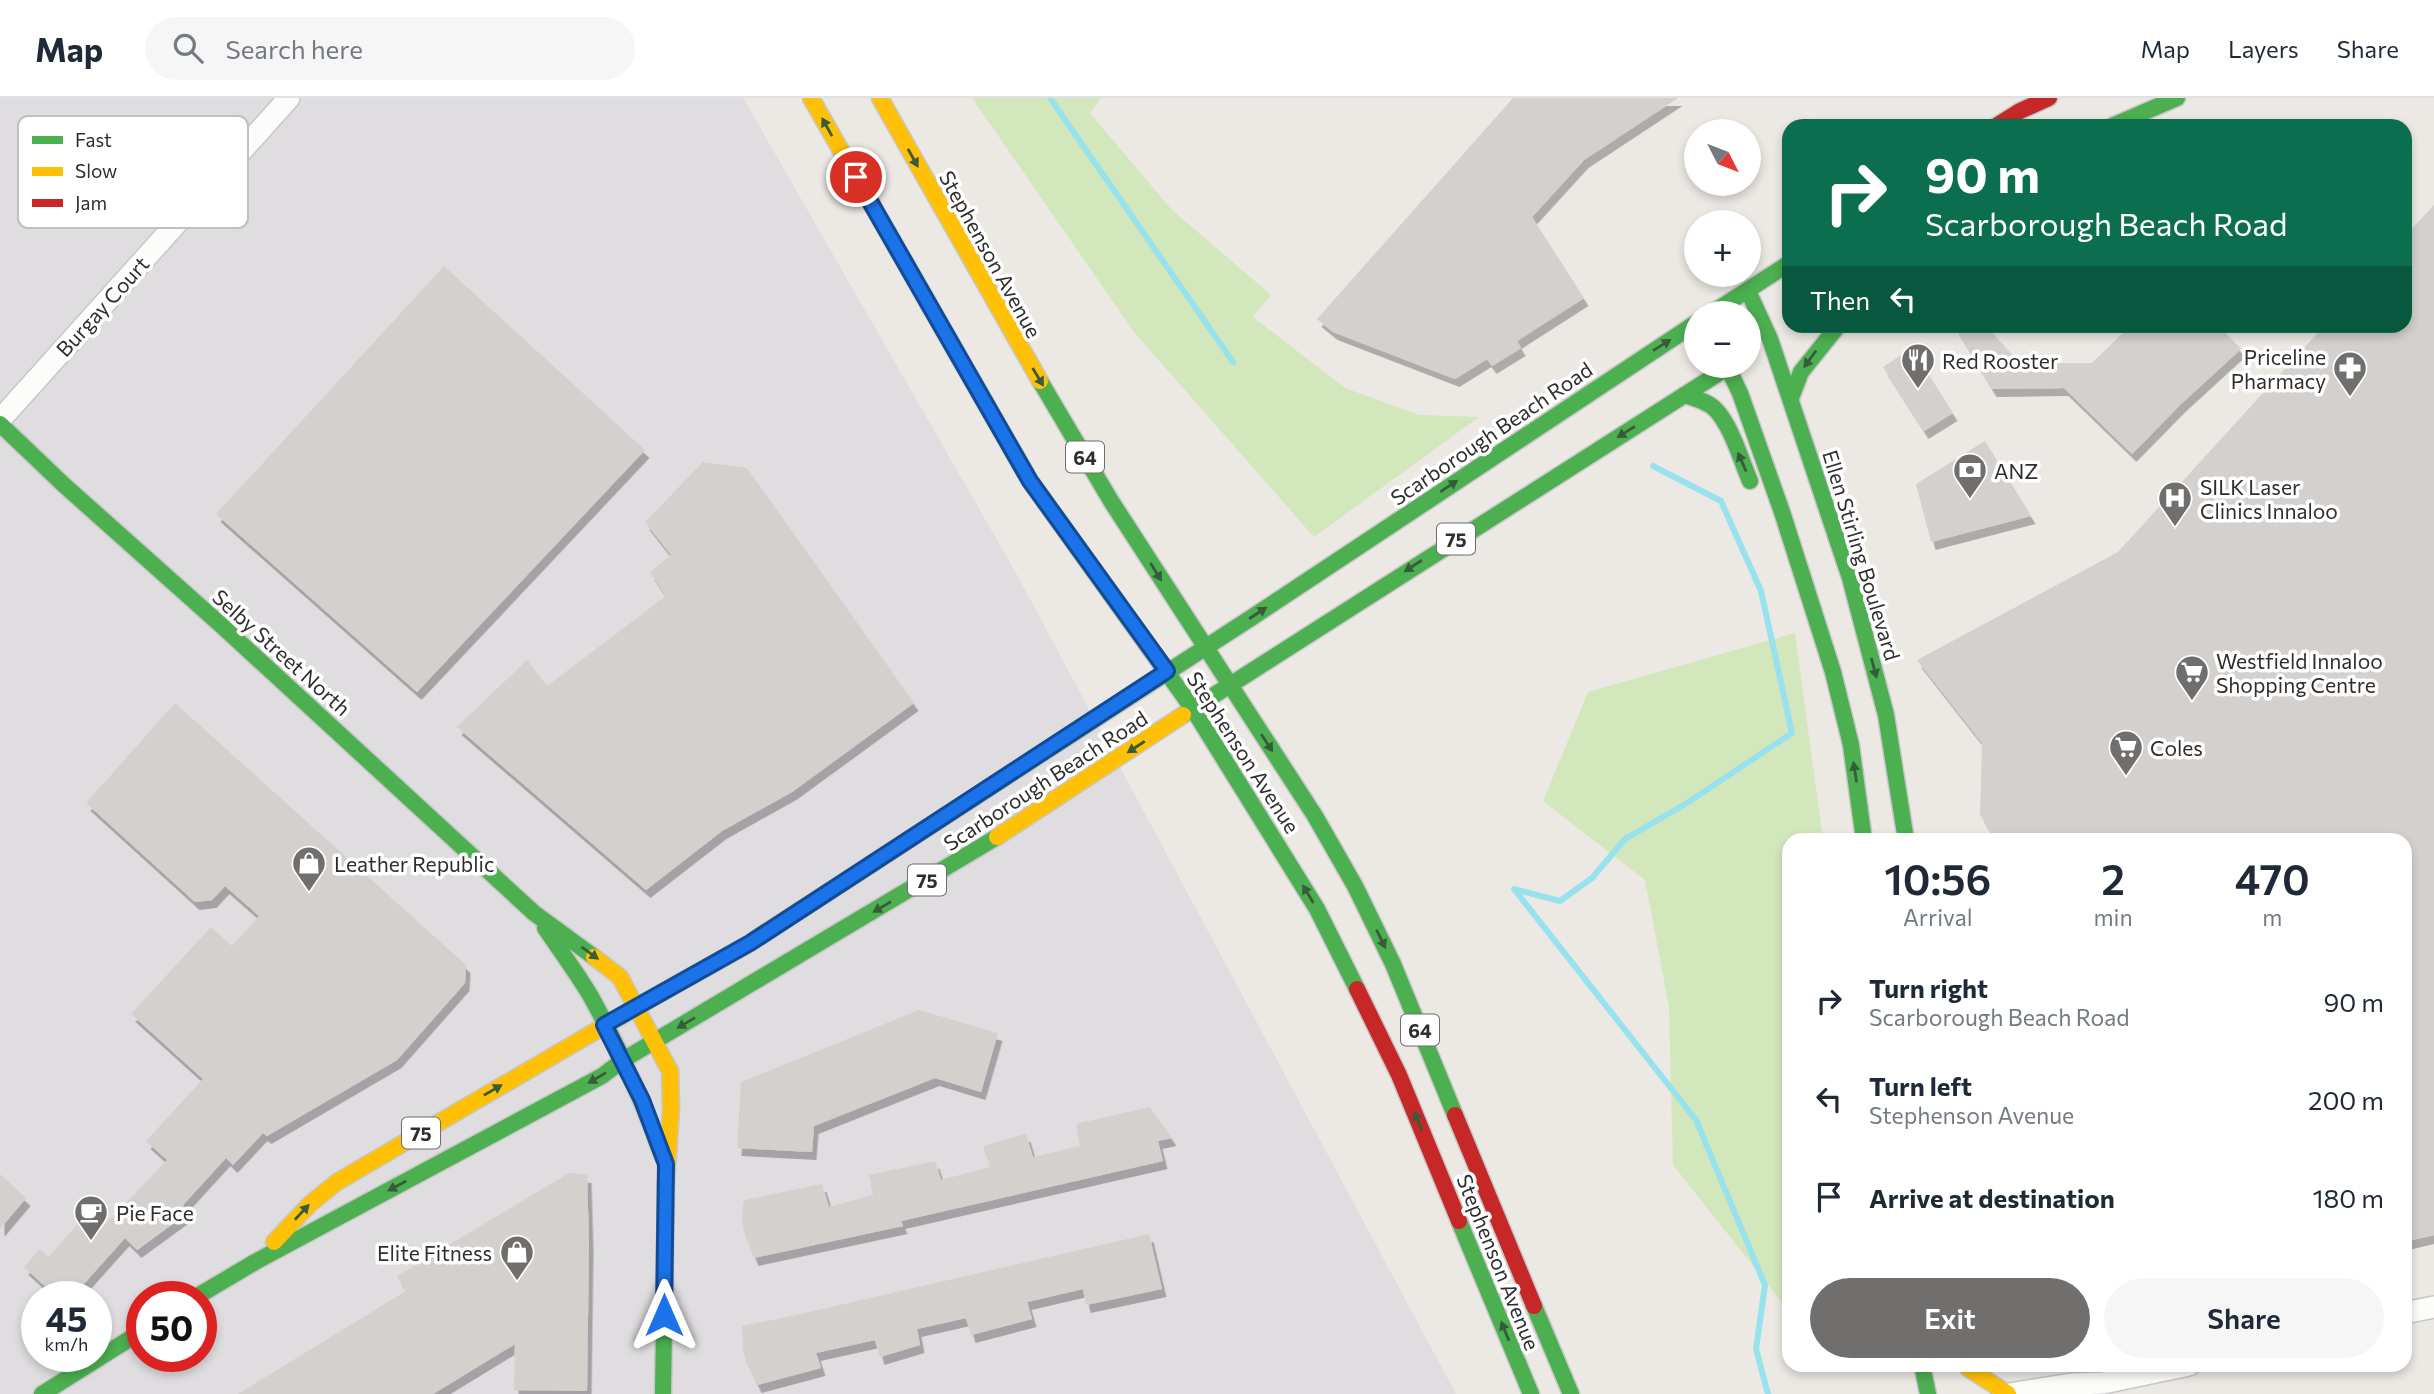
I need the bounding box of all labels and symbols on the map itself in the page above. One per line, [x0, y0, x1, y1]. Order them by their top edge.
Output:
legend [18, 116, 248, 228]
one-way arrow [821, 117, 833, 137]
north arrow [1684, 119, 1760, 196]
text: Fast [75, 128, 112, 151]
pin [826, 147, 886, 207]
one-way arrow [907, 148, 919, 167]
text: Slow [75, 159, 117, 182]
street label: Stephenson Avenue [935, 166, 1047, 342]
text: Jam [75, 191, 107, 214]
street label: Burgay Court [50, 251, 154, 361]
one-way arrow [1653, 338, 1672, 351]
restaurant icon: Red Rooster [1899, 341, 1937, 390]
place label: Priceline Pharmacy [2231, 344, 2326, 393]
place label: Red Rooster [1942, 348, 2058, 373]
pharmacy icon: Priceline Pharmacy [2331, 349, 2369, 398]
one-way arrow [1803, 350, 1817, 368]
street label: Scarborough Beach Road [1385, 356, 1597, 510]
one-way arrow [1032, 368, 1044, 387]
one-way arrow [1616, 425, 1636, 438]
road number: 64 [1066, 442, 1104, 472]
street label: Ellen Stirling Boulevard [1818, 447, 1906, 663]
bank icon: ANZ [1951, 451, 1989, 500]
one-way arrow [1736, 452, 1748, 472]
place label: ANZ [1994, 458, 2038, 483]
place label: SILK Laser Clinics Innaloo [2200, 474, 2338, 523]
one-way arrow [1440, 479, 1458, 493]
hospital icon: SILK Laser Clinics Innaloo [2156, 479, 2194, 528]
road number: 75 [1437, 524, 1475, 554]
one-way arrow [1403, 560, 1423, 573]
one-way arrow [1149, 562, 1162, 581]
street label: Selby Street North [208, 584, 356, 720]
one-way arrow [1248, 607, 1268, 620]
place label: Westfield Innaloo Shopping Centre [2216, 648, 2383, 697]
supermarket icon: Westfield Innaloo Shopping Centre [2173, 653, 2211, 702]
one-way arrow [1869, 657, 1880, 679]
street label: Stephenson Avenue [1182, 667, 1306, 837]
street label: Scarborough Beach Road [938, 705, 1152, 855]
supermarket icon: Coles [2107, 728, 2145, 777]
one-way arrow [1261, 733, 1274, 752]
place label: Coles [2150, 735, 2203, 760]
one-way arrow [1126, 740, 1146, 753]
one-way arrow [1849, 761, 1860, 783]
shop icon: Leather Republic [290, 844, 328, 893]
place label: Leather Republic [334, 851, 494, 876]
road number: 75 [908, 864, 946, 895]
one-way arrow [1302, 885, 1314, 904]
one-way arrow [872, 901, 891, 914]
one-way arrow [1376, 929, 1387, 949]
one-way arrow [581, 945, 599, 959]
road number: 64 [1401, 1014, 1439, 1046]
one-way arrow [676, 1017, 695, 1029]
one-way arrow [588, 1071, 607, 1084]
one-way arrow [484, 1084, 503, 1096]
one-way arrow [1412, 1110, 1423, 1131]
road number: 75 [402, 1118, 440, 1148]
street label: Stephenson Avenue [1452, 1170, 1546, 1354]
one-way arrow [388, 1180, 407, 1192]
cafe icon: Pie Face [72, 1193, 110, 1242]
place label: Pie Face [116, 1200, 194, 1225]
one-way arrow [294, 1203, 310, 1221]
shop icon: Elite Fitness [498, 1233, 536, 1282]
place label: Elite Fitness [377, 1240, 492, 1265]
position arrow [627, 1278, 701, 1352]
speed limit sign: 50 [126, 1281, 217, 1372]
one-way arrow [1499, 1321, 1511, 1341]

